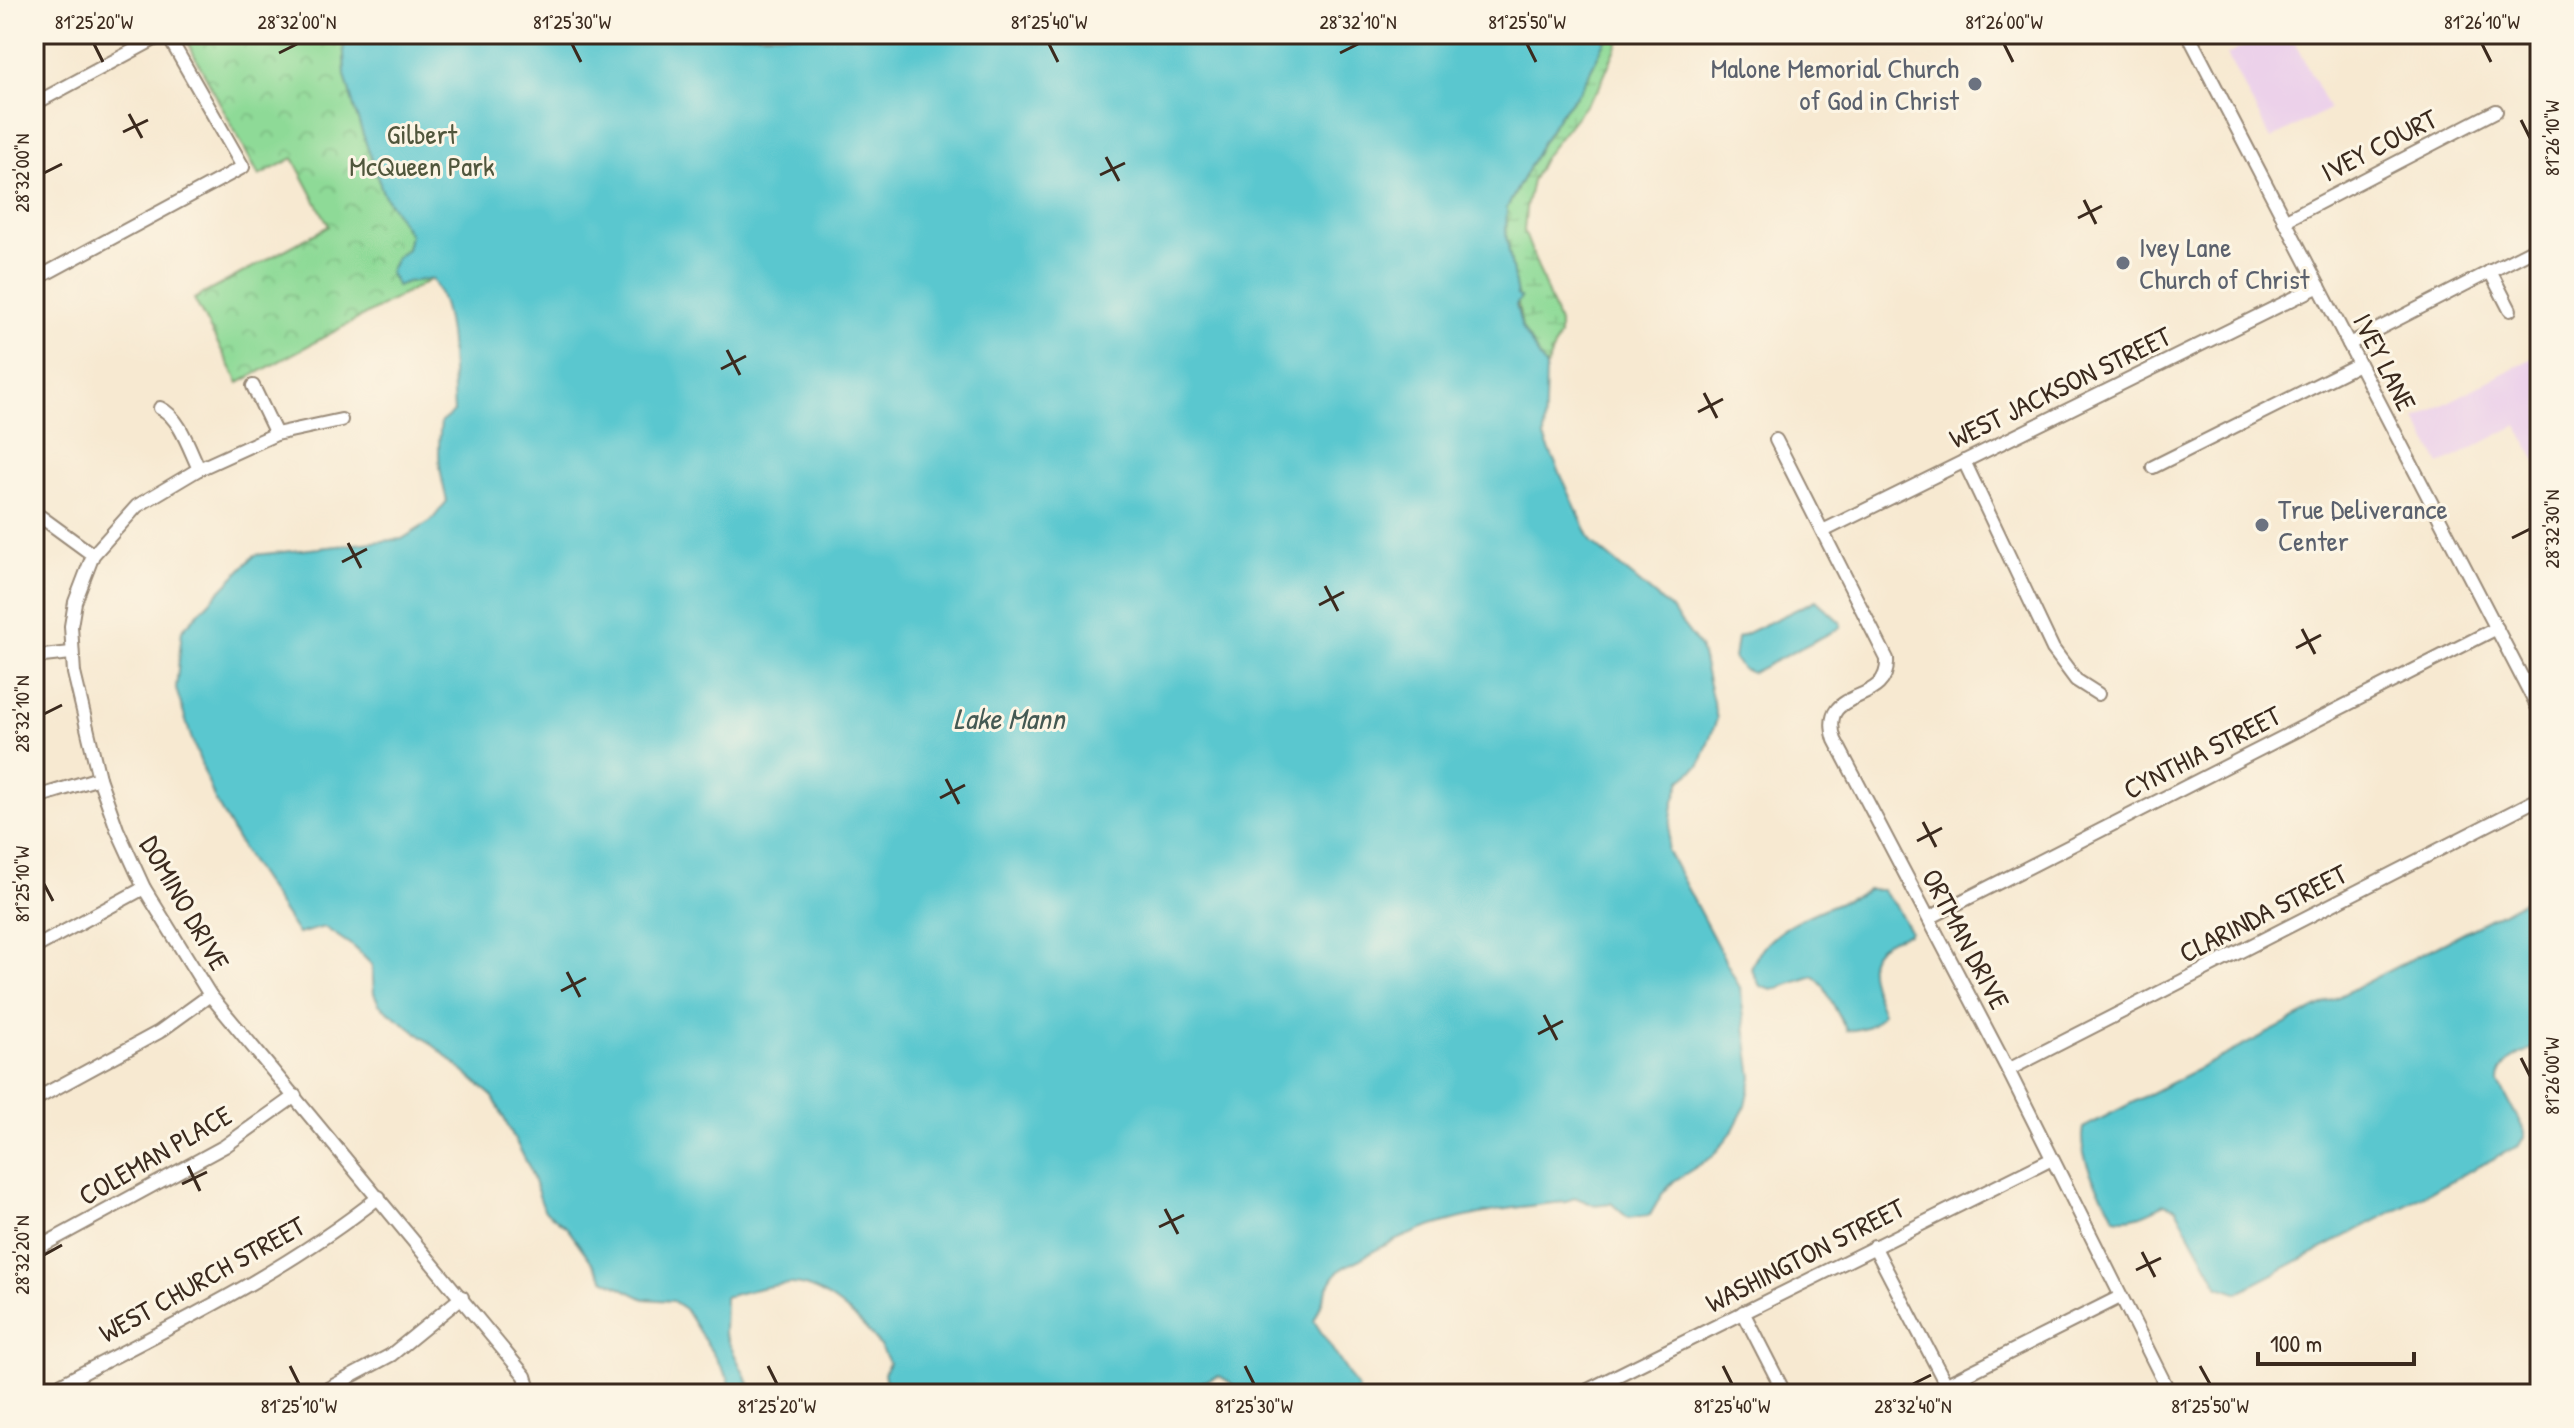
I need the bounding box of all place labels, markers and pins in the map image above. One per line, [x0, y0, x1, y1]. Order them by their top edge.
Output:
place label: Malone Memorial Church of God in Christ [1711, 49, 1959, 119]
marker: Malone Memorial Church of God in Christ [1966, 75, 1984, 93]
place label: Ivey Lane Church of Christ [2139, 228, 2310, 298]
marker: Ivey Lane Church of Christ [2114, 254, 2132, 272]
place label: True Deliverance Center [2278, 490, 2448, 560]
marker: True Deliverance Center [2253, 516, 2271, 534]

